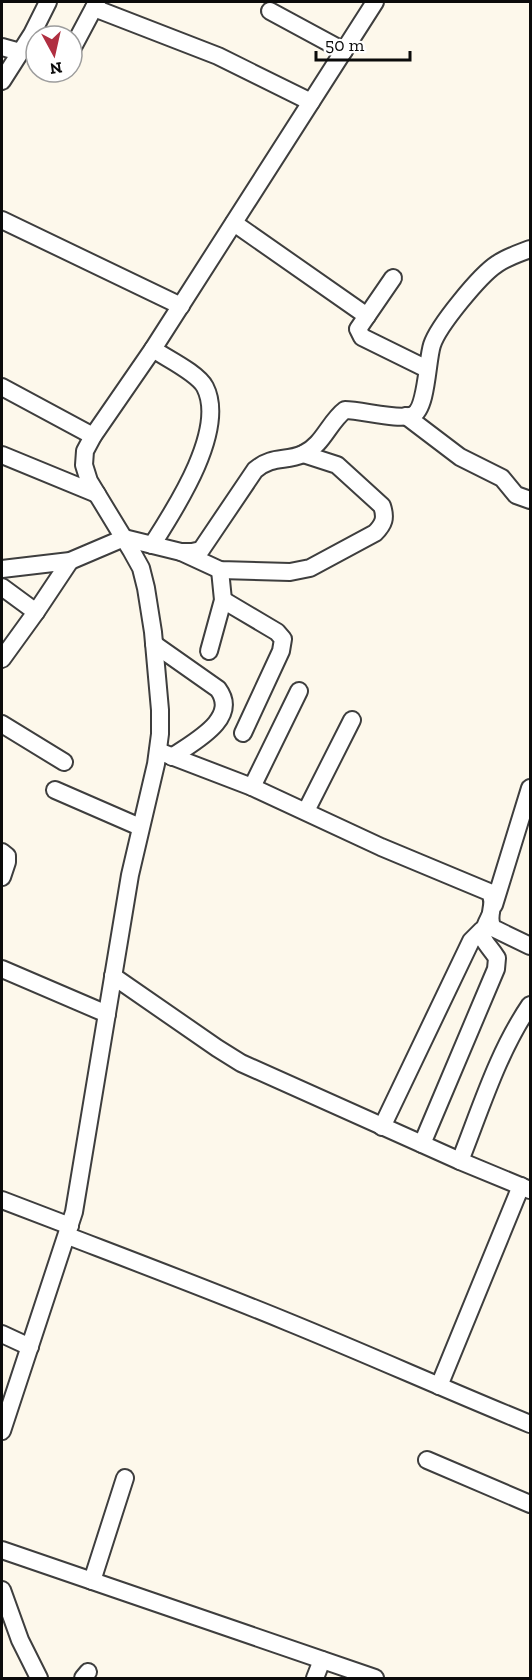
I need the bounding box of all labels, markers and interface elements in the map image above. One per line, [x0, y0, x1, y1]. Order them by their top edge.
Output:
north arrow [24, 24, 84, 84]
scale bar [316, 24, 410, 62]
text: 50 m [325, 34, 365, 56]
text: N [49, 58, 63, 79]

